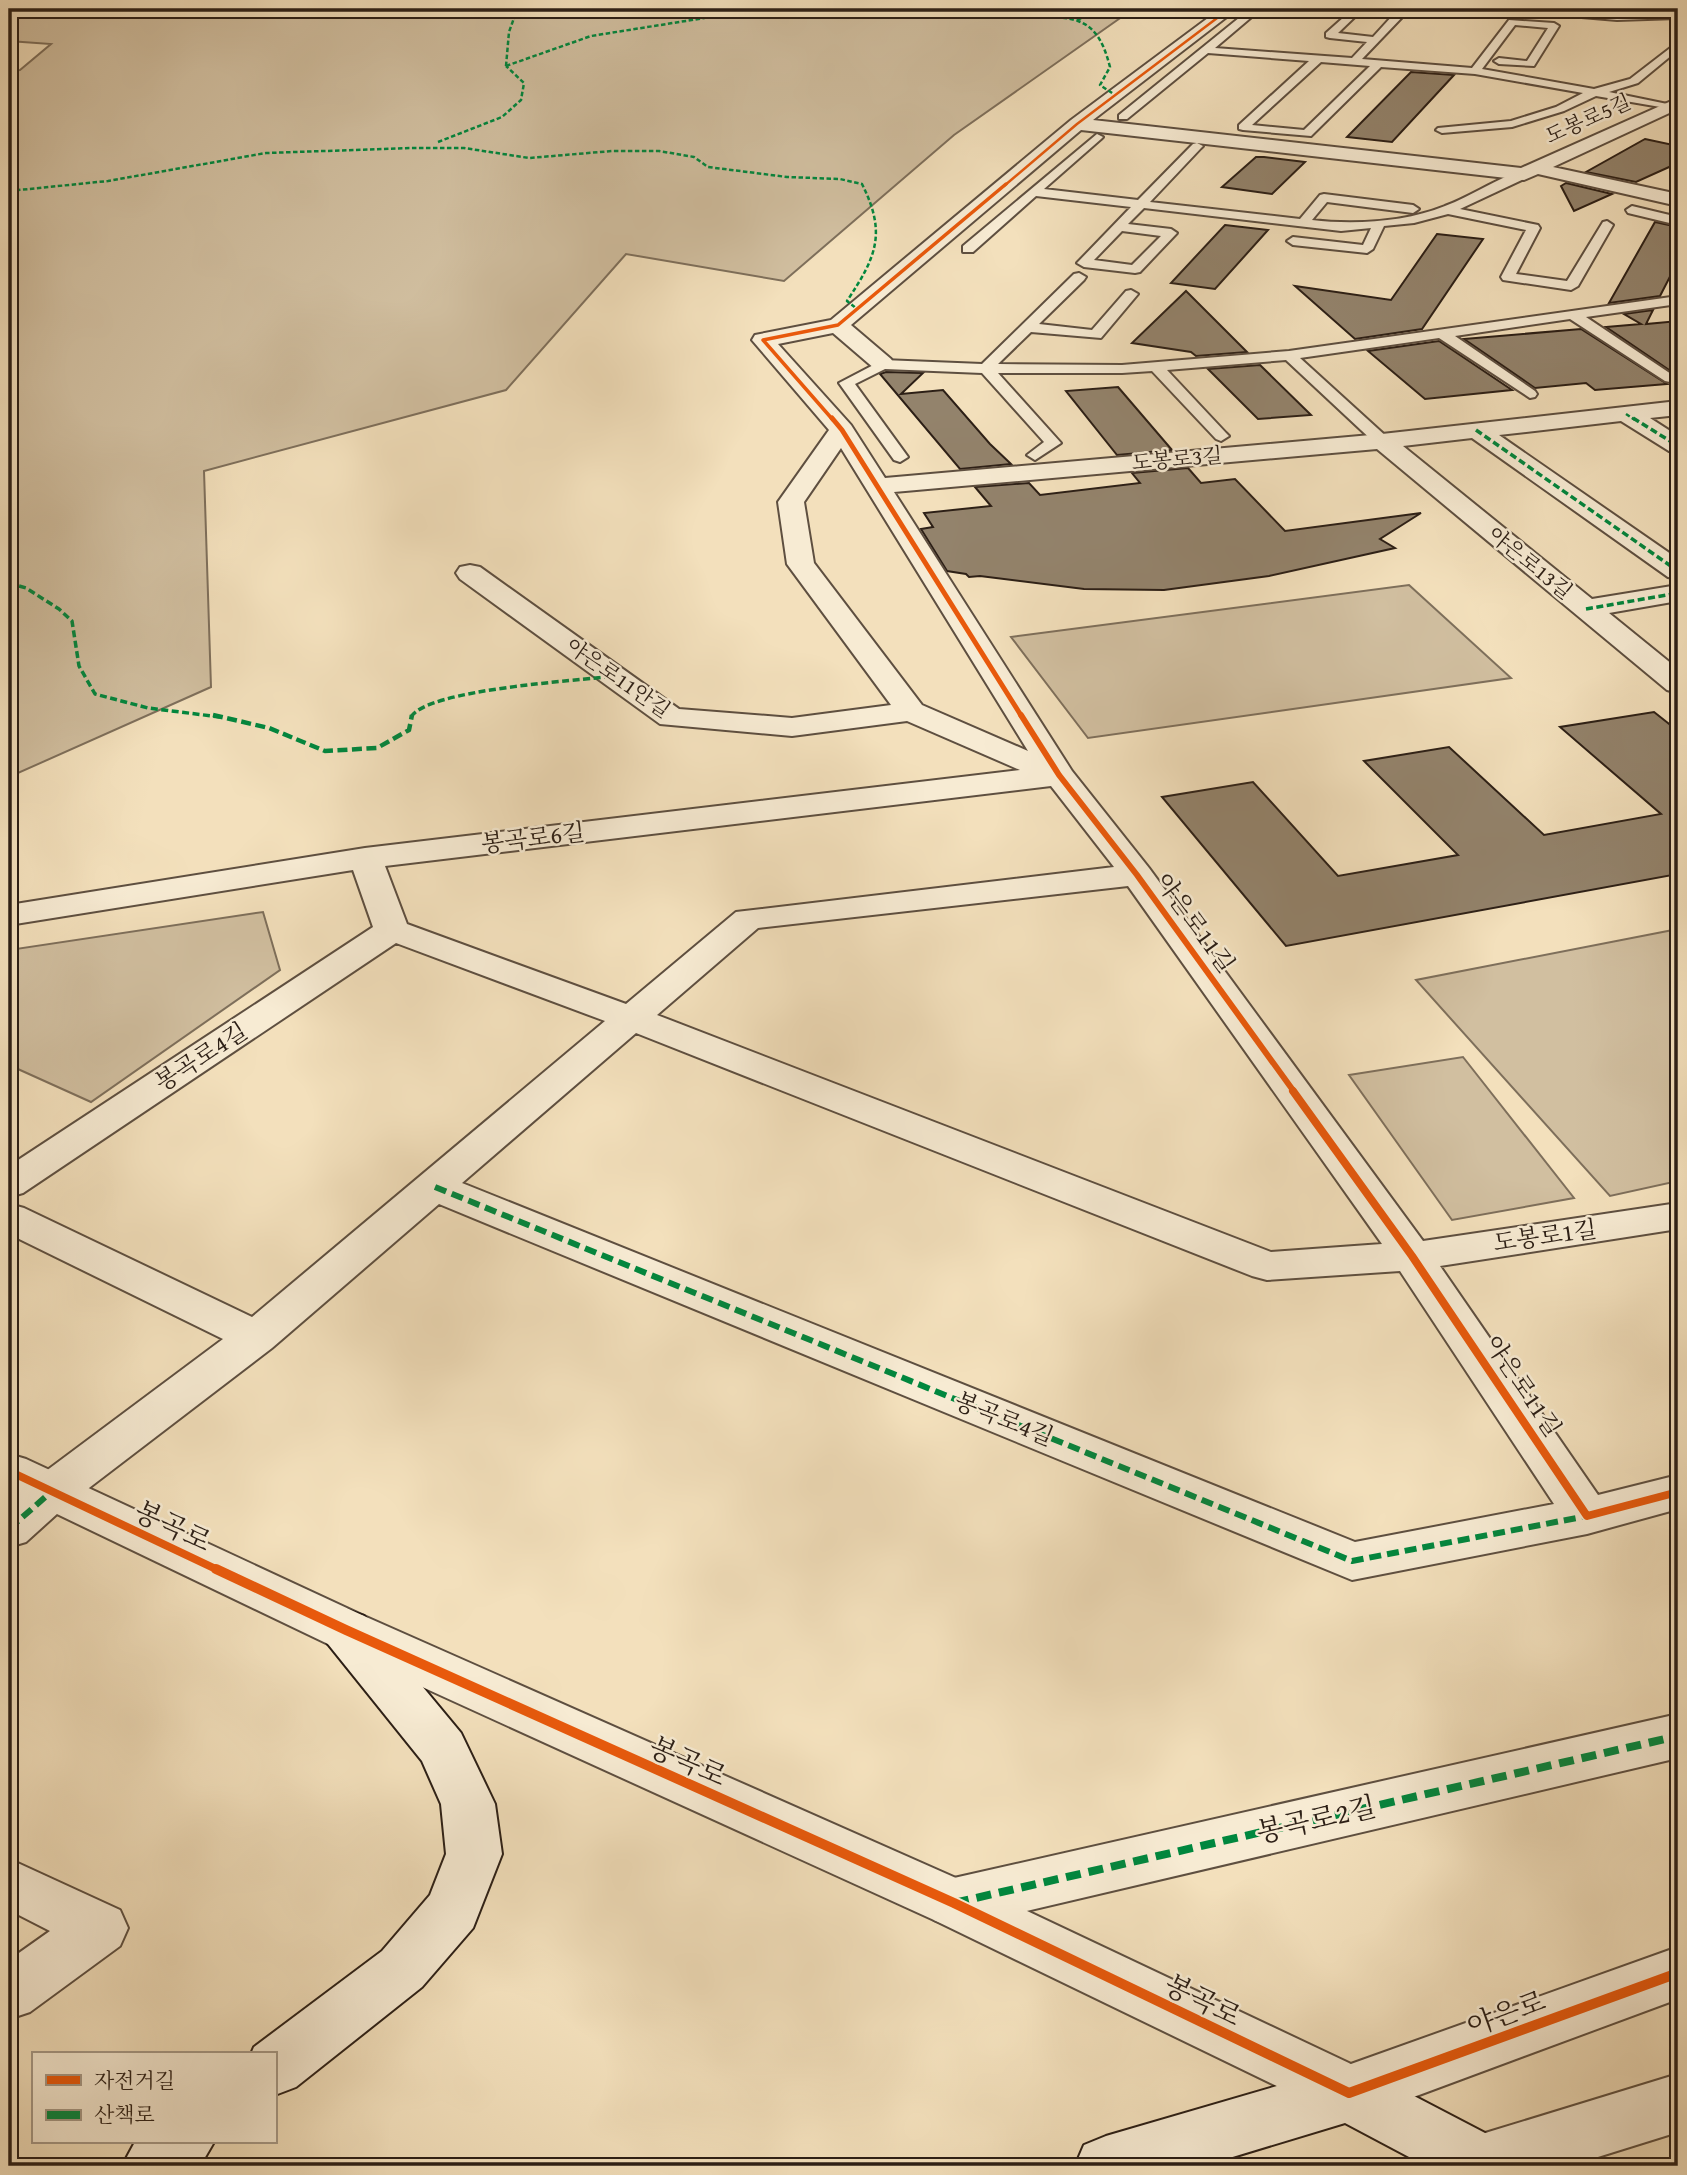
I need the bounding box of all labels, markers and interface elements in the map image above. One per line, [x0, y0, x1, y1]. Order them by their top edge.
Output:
street label: 도봉로5길 [1540, 86, 1636, 151]
street label: 도봉로3길 [1130, 439, 1224, 478]
street label: 야은로13길 [1481, 519, 1579, 607]
street label: 야은로11안길 [560, 630, 677, 725]
street label: 봉곡로6길 [479, 814, 587, 861]
street label: 야은로11길 [1147, 866, 1244, 980]
street label: 봉곡로4길 [147, 1014, 254, 1100]
street label: 도봉로1길 [1491, 1211, 1599, 1260]
street label: 야은로11길 [1477, 1328, 1570, 1444]
street label: 봉곡로4길 [949, 1383, 1059, 1454]
street label: 봉곡로 [128, 1490, 219, 1561]
street label: 봉곡로 [643, 1725, 734, 1796]
street label: 봉곡로2길 [1252, 1785, 1380, 1852]
street label: 봉곡로 [1158, 1963, 1249, 2036]
street label: 야은로 [1461, 1979, 1551, 2046]
legend [32, 2052, 276, 2144]
text: 자전거길 [94, 2065, 175, 2096]
text: 산책로 [94, 2099, 155, 2130]

